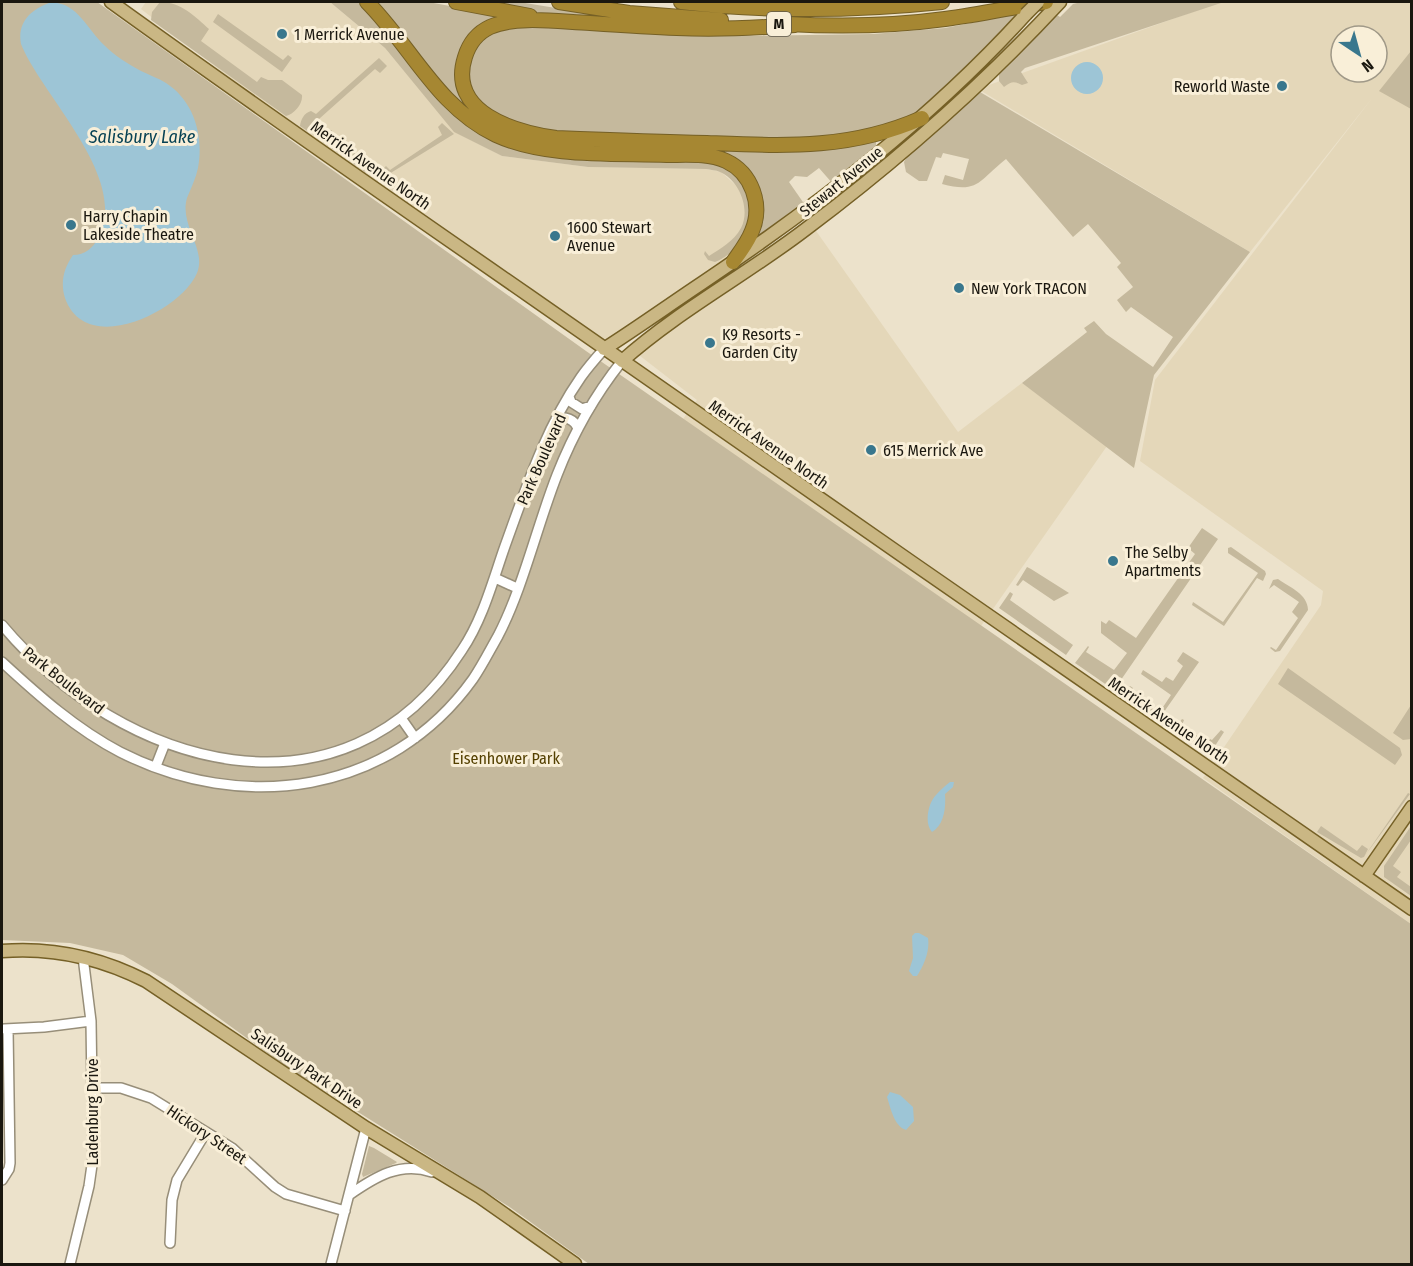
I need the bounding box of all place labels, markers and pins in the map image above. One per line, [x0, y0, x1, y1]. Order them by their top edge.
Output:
place label: 1 Merrick Avenue [294, 25, 405, 44]
marker: 1 Merrick Avenue [275, 27, 289, 41]
place label: Reworld Waste [1174, 77, 1270, 96]
marker: Reworld Waste [1275, 79, 1289, 93]
place label: Harry Chapin Lakeside Theatre [83, 207, 194, 244]
marker: Harry Chapin Lakeside Theatre [64, 218, 78, 232]
place label: 1600 Stewart Avenue [567, 218, 652, 255]
marker: 1600 Stewart Avenue [548, 229, 562, 243]
place label: New York TRACON [971, 279, 1087, 298]
marker: New York TRACON [952, 281, 966, 295]
place label: K9 Resorts - Garden City [722, 325, 801, 362]
marker: K9 Resorts - Garden City [703, 336, 717, 350]
place label: 615 Merrick Ave [883, 441, 984, 460]
marker: 615 Merrick Ave [864, 443, 878, 457]
place label: The Selby Apartments [1125, 543, 1201, 580]
marker: The Selby Apartments [1106, 554, 1120, 568]

